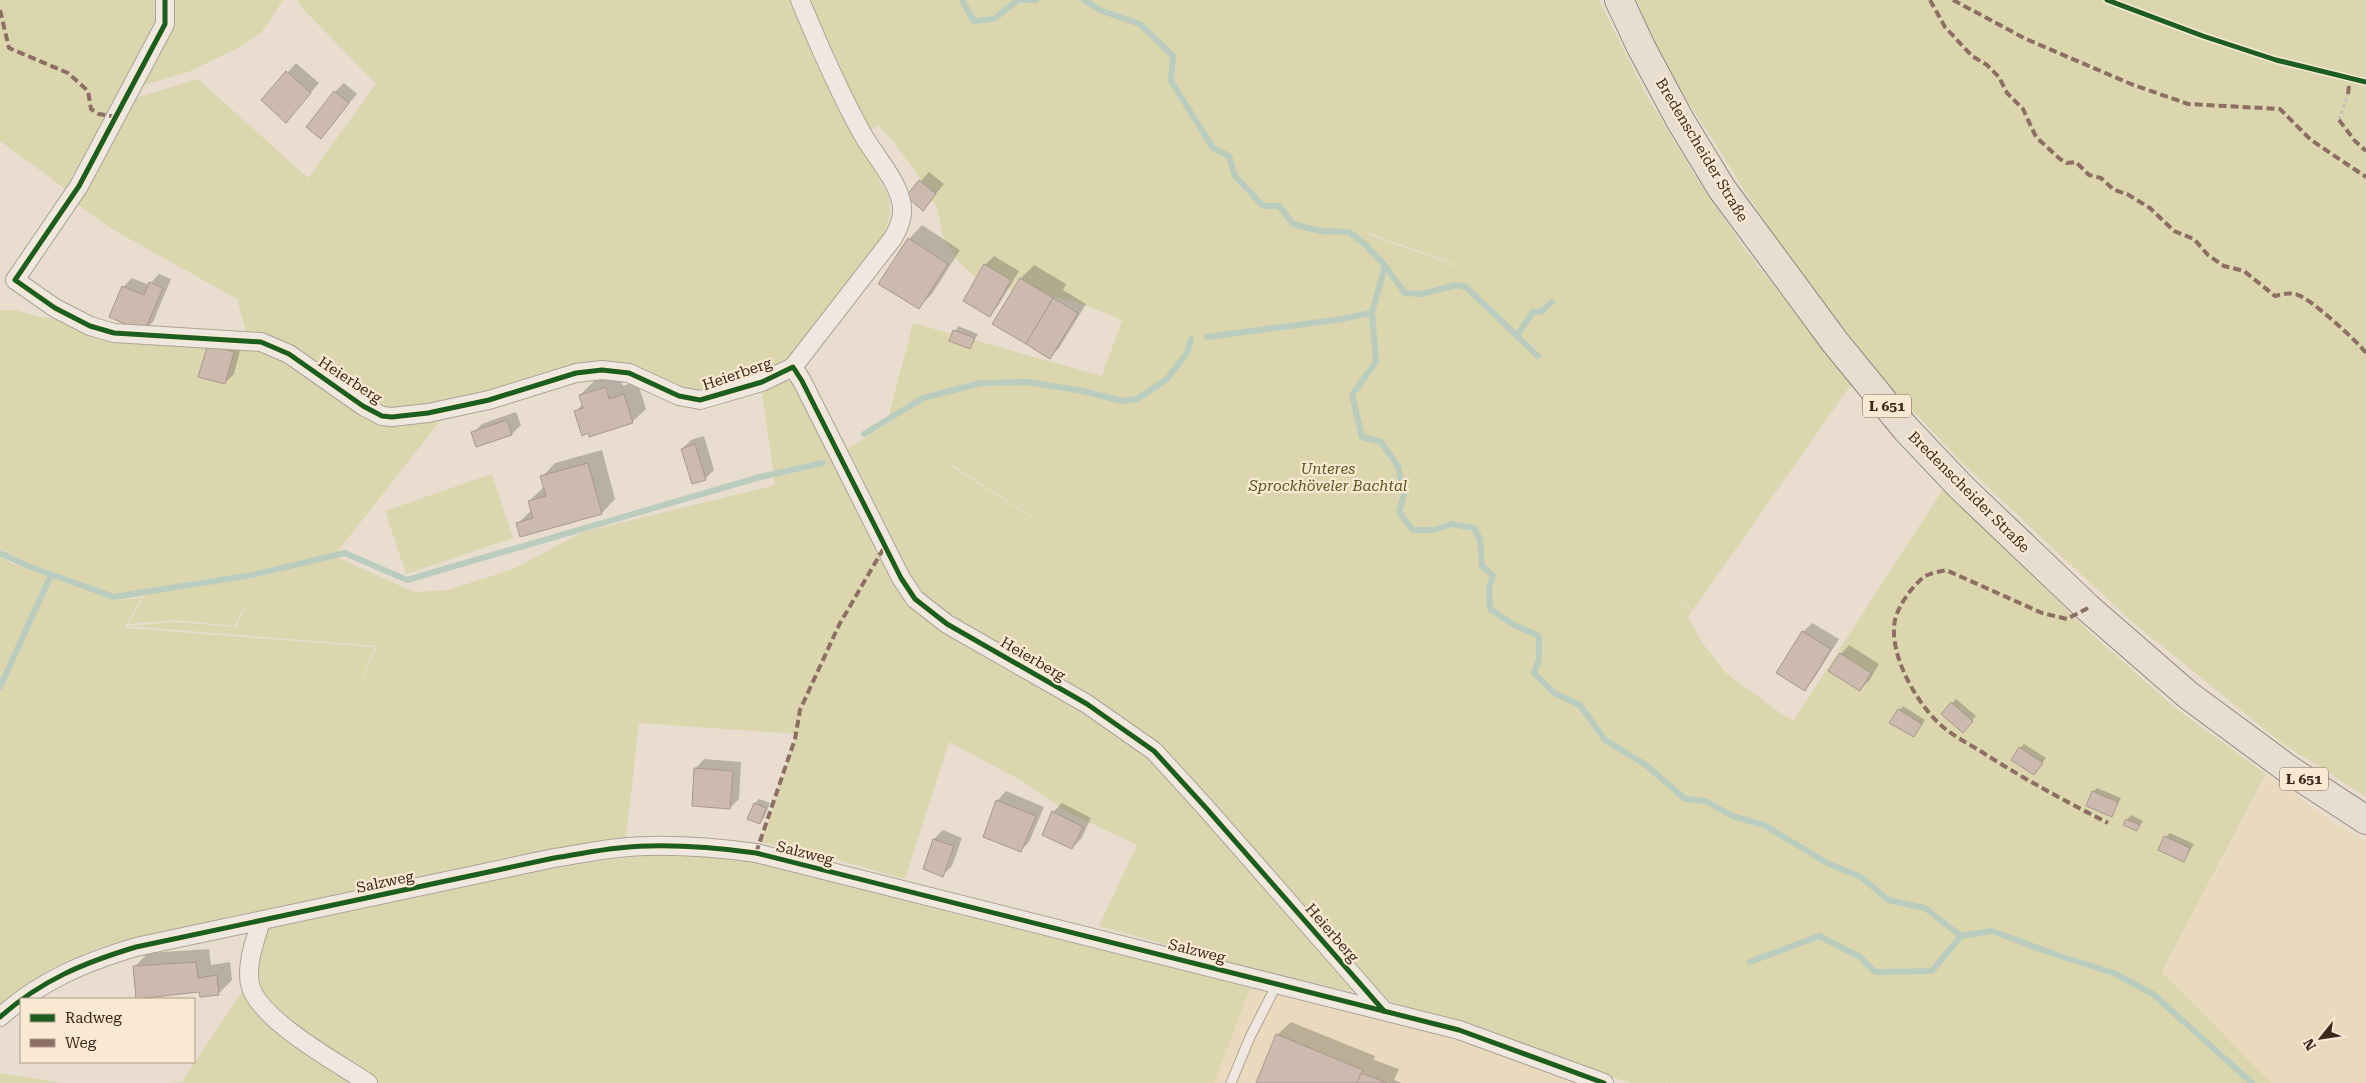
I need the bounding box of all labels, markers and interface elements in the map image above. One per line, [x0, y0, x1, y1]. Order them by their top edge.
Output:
street label: Bredenscheider Straße [1652, 75, 1752, 225]
street label: Heierberg [315, 353, 386, 407]
street label: Heierberg [700, 354, 774, 394]
road number: L 651 [1863, 394, 1911, 418]
street label: Bredenscheider Straße [1904, 427, 2034, 557]
park label: Unteres Sprockhöveler Bachtal [1248, 460, 1408, 495]
street label: Heierberg [997, 633, 1069, 685]
road number: L 651 [2280, 768, 2328, 791]
street label: Salzweg [775, 837, 836, 869]
street label: Salzweg [355, 867, 416, 897]
street label: Heierberg [1302, 900, 1363, 966]
street label: Salzweg [1167, 935, 1228, 967]
legend [20, 998, 195, 1063]
text: Radweg [65, 1009, 122, 1027]
north arrow [2296, 1013, 2346, 1063]
text: Weg [65, 1034, 97, 1052]
text: N [2300, 1036, 2319, 1053]

